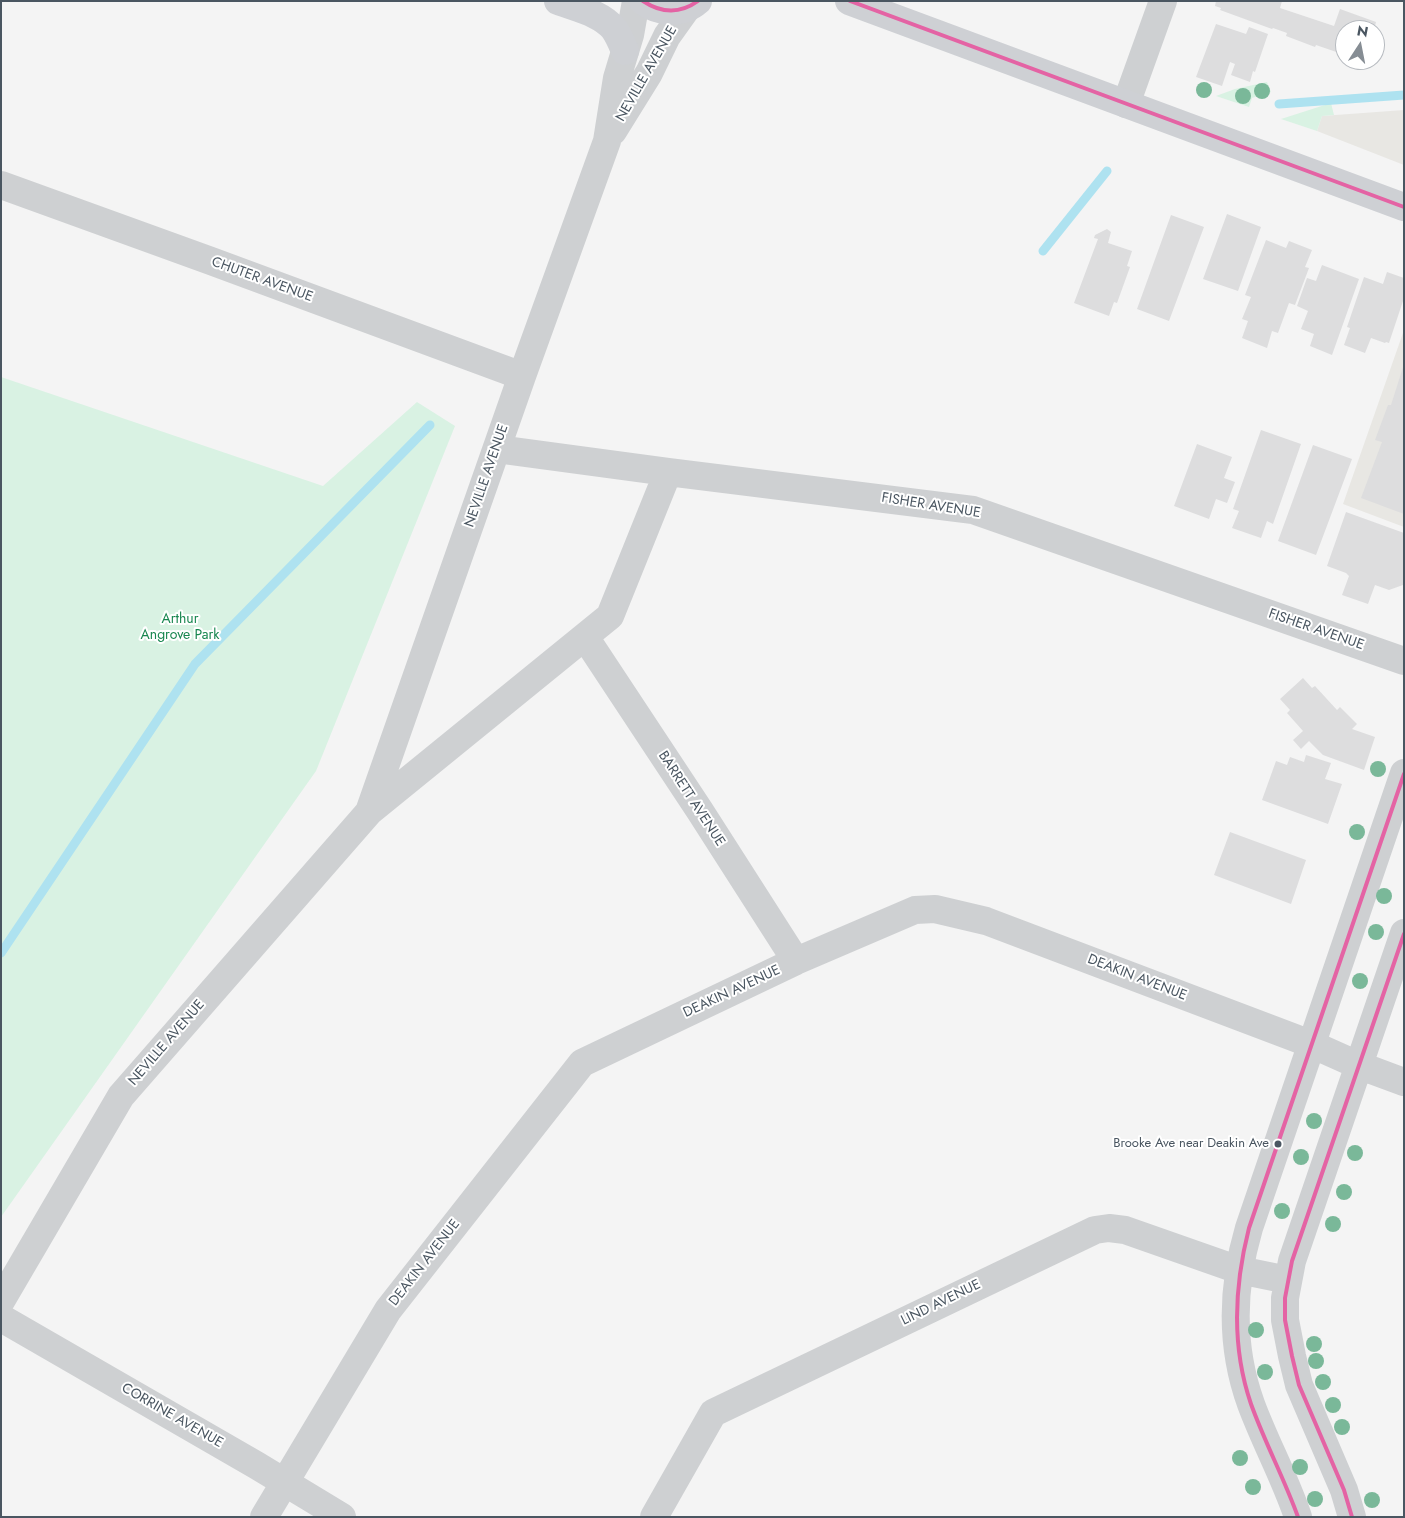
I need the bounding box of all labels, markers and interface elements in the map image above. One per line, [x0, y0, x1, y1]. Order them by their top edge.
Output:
north arrow [1335, 20, 1385, 70]
text: N [1355, 20, 1370, 42]
street label: NEVILLE AVENUE [613, 23, 681, 125]
street label: CHUTER AVENUE [209, 254, 315, 306]
street label: NEVILLE AVENUE [462, 422, 512, 530]
street label: FISHER AVENUE [880, 490, 982, 522]
street label: FISHER AVENUE [1266, 606, 1366, 654]
park label: Arthur Angrove Park [141, 612, 219, 644]
street label: BARRETT AVENUE [654, 748, 728, 850]
street label: DEAKIN AVENUE [1085, 951, 1189, 1005]
street label: DEAKIN AVENUE [681, 962, 783, 1022]
street label: NEVILLE AVENUE [125, 997, 209, 1089]
place label: Brooke Ave near Deakin Ave [1113, 1136, 1269, 1152]
marker: Brooke Ave near Deakin Ave [1273, 1139, 1283, 1149]
street label: DEAKIN AVENUE [386, 1216, 464, 1310]
street label: LIND AVENUE [898, 1277, 984, 1329]
street label: CORRINE AVENUE [118, 1380, 226, 1452]

